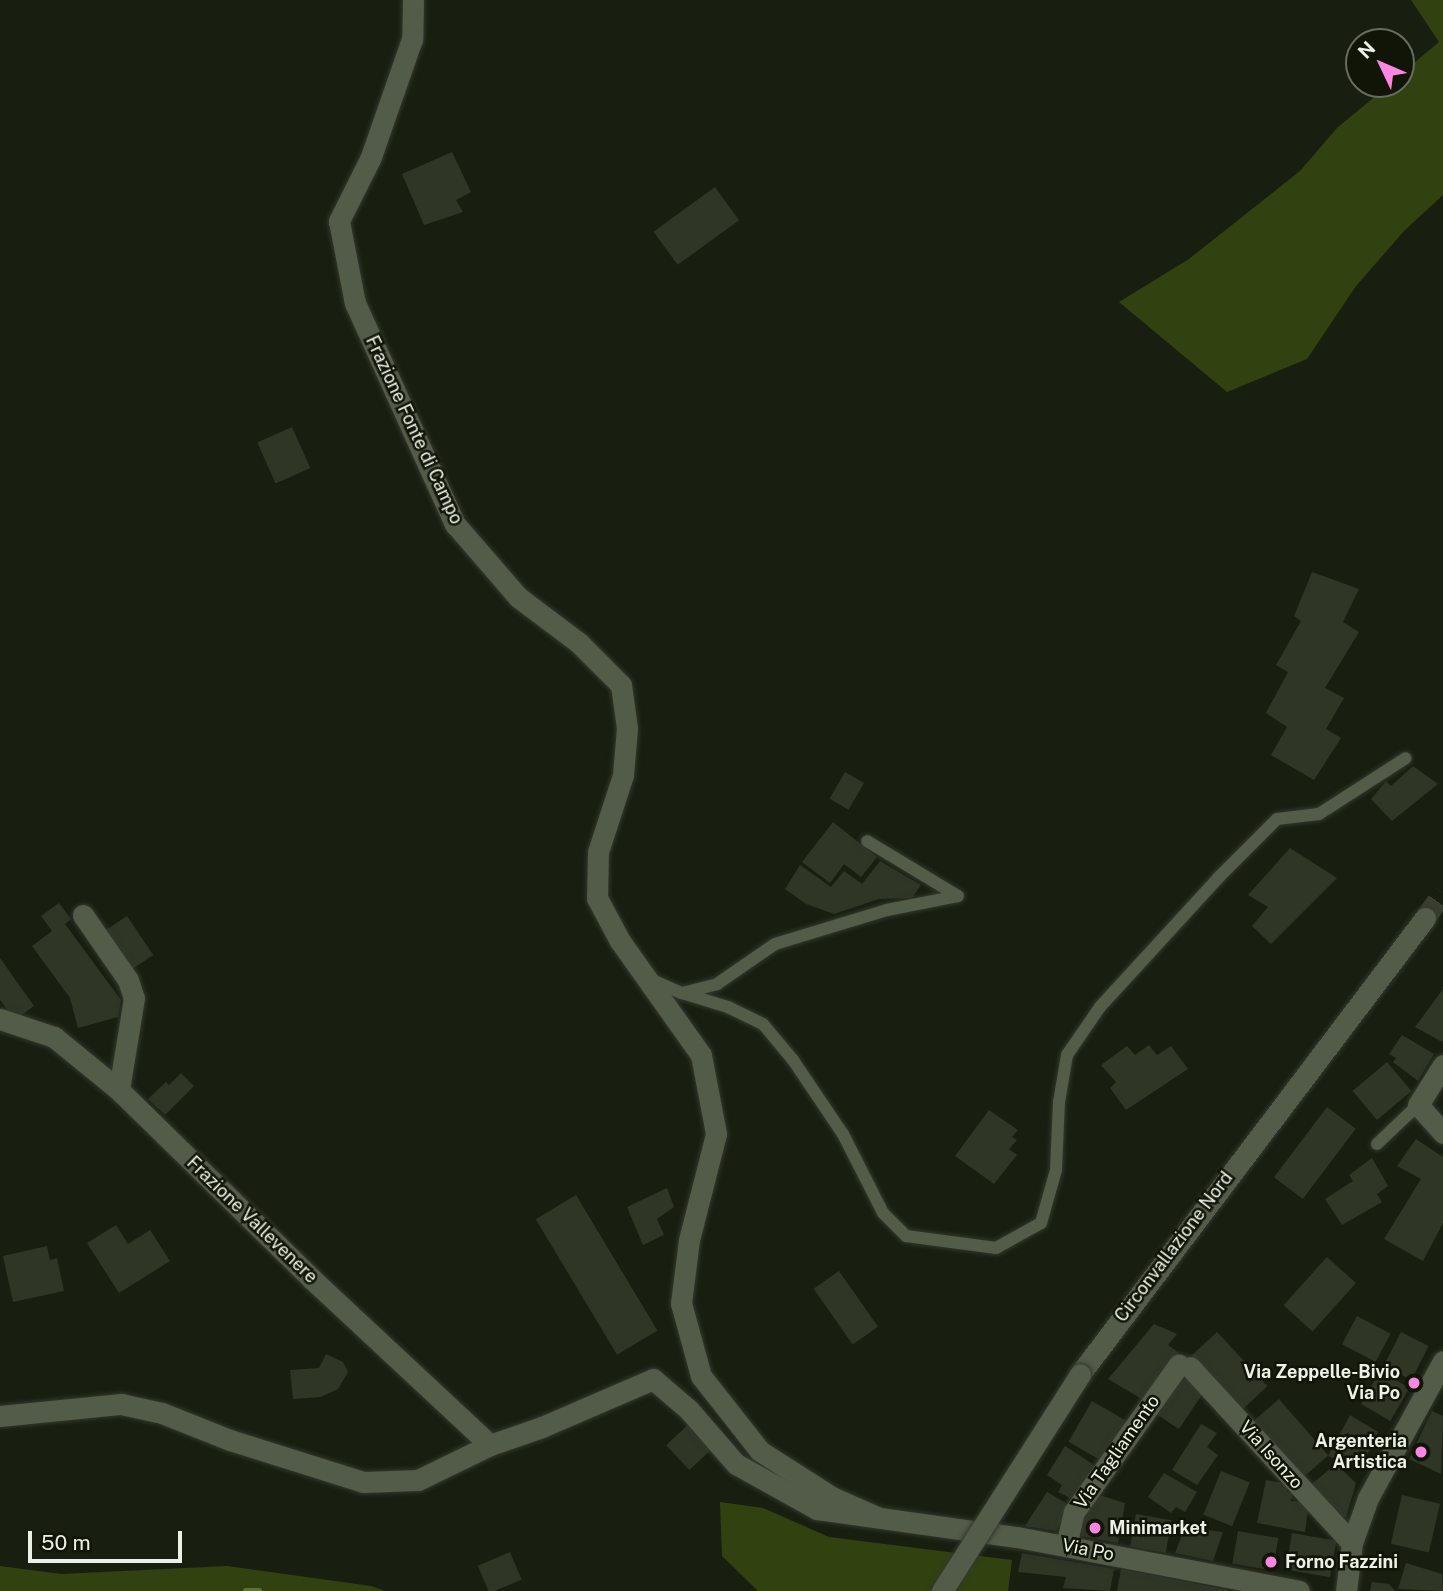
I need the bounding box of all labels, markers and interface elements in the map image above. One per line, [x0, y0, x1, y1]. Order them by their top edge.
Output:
north arrow [1345, 28, 1415, 98]
text: N [1353, 37, 1379, 63]
street label: Frazione Fonte di Campo [361, 332, 467, 528]
street label: Frazione Vallevenere [182, 1152, 322, 1288]
street label: Circonvallazione Nord [1110, 1168, 1238, 1326]
place label: Via Zeppelle-Bivio Via Po [1243, 1362, 1400, 1404]
marker: Via Zeppelle-Bivio Via Po [1406, 1375, 1422, 1391]
street label: Via Tagliamento [1070, 1391, 1164, 1513]
street label: Via Isonzo [1235, 1416, 1307, 1494]
place label: Argenteria Artistica [1315, 1431, 1407, 1474]
marker: Argenteria Artistica [1413, 1444, 1429, 1460]
place label: Minimarket [1109, 1517, 1207, 1539]
scale bar [32, 1518, 186, 1562]
marker: Minimarket [1087, 1520, 1103, 1536]
text: 50 m [41, 1530, 91, 1555]
street label: Via Po [1060, 1534, 1116, 1566]
place label: Forno Fazzini [1285, 1551, 1398, 1573]
marker: Forno Fazzini [1263, 1554, 1279, 1570]

